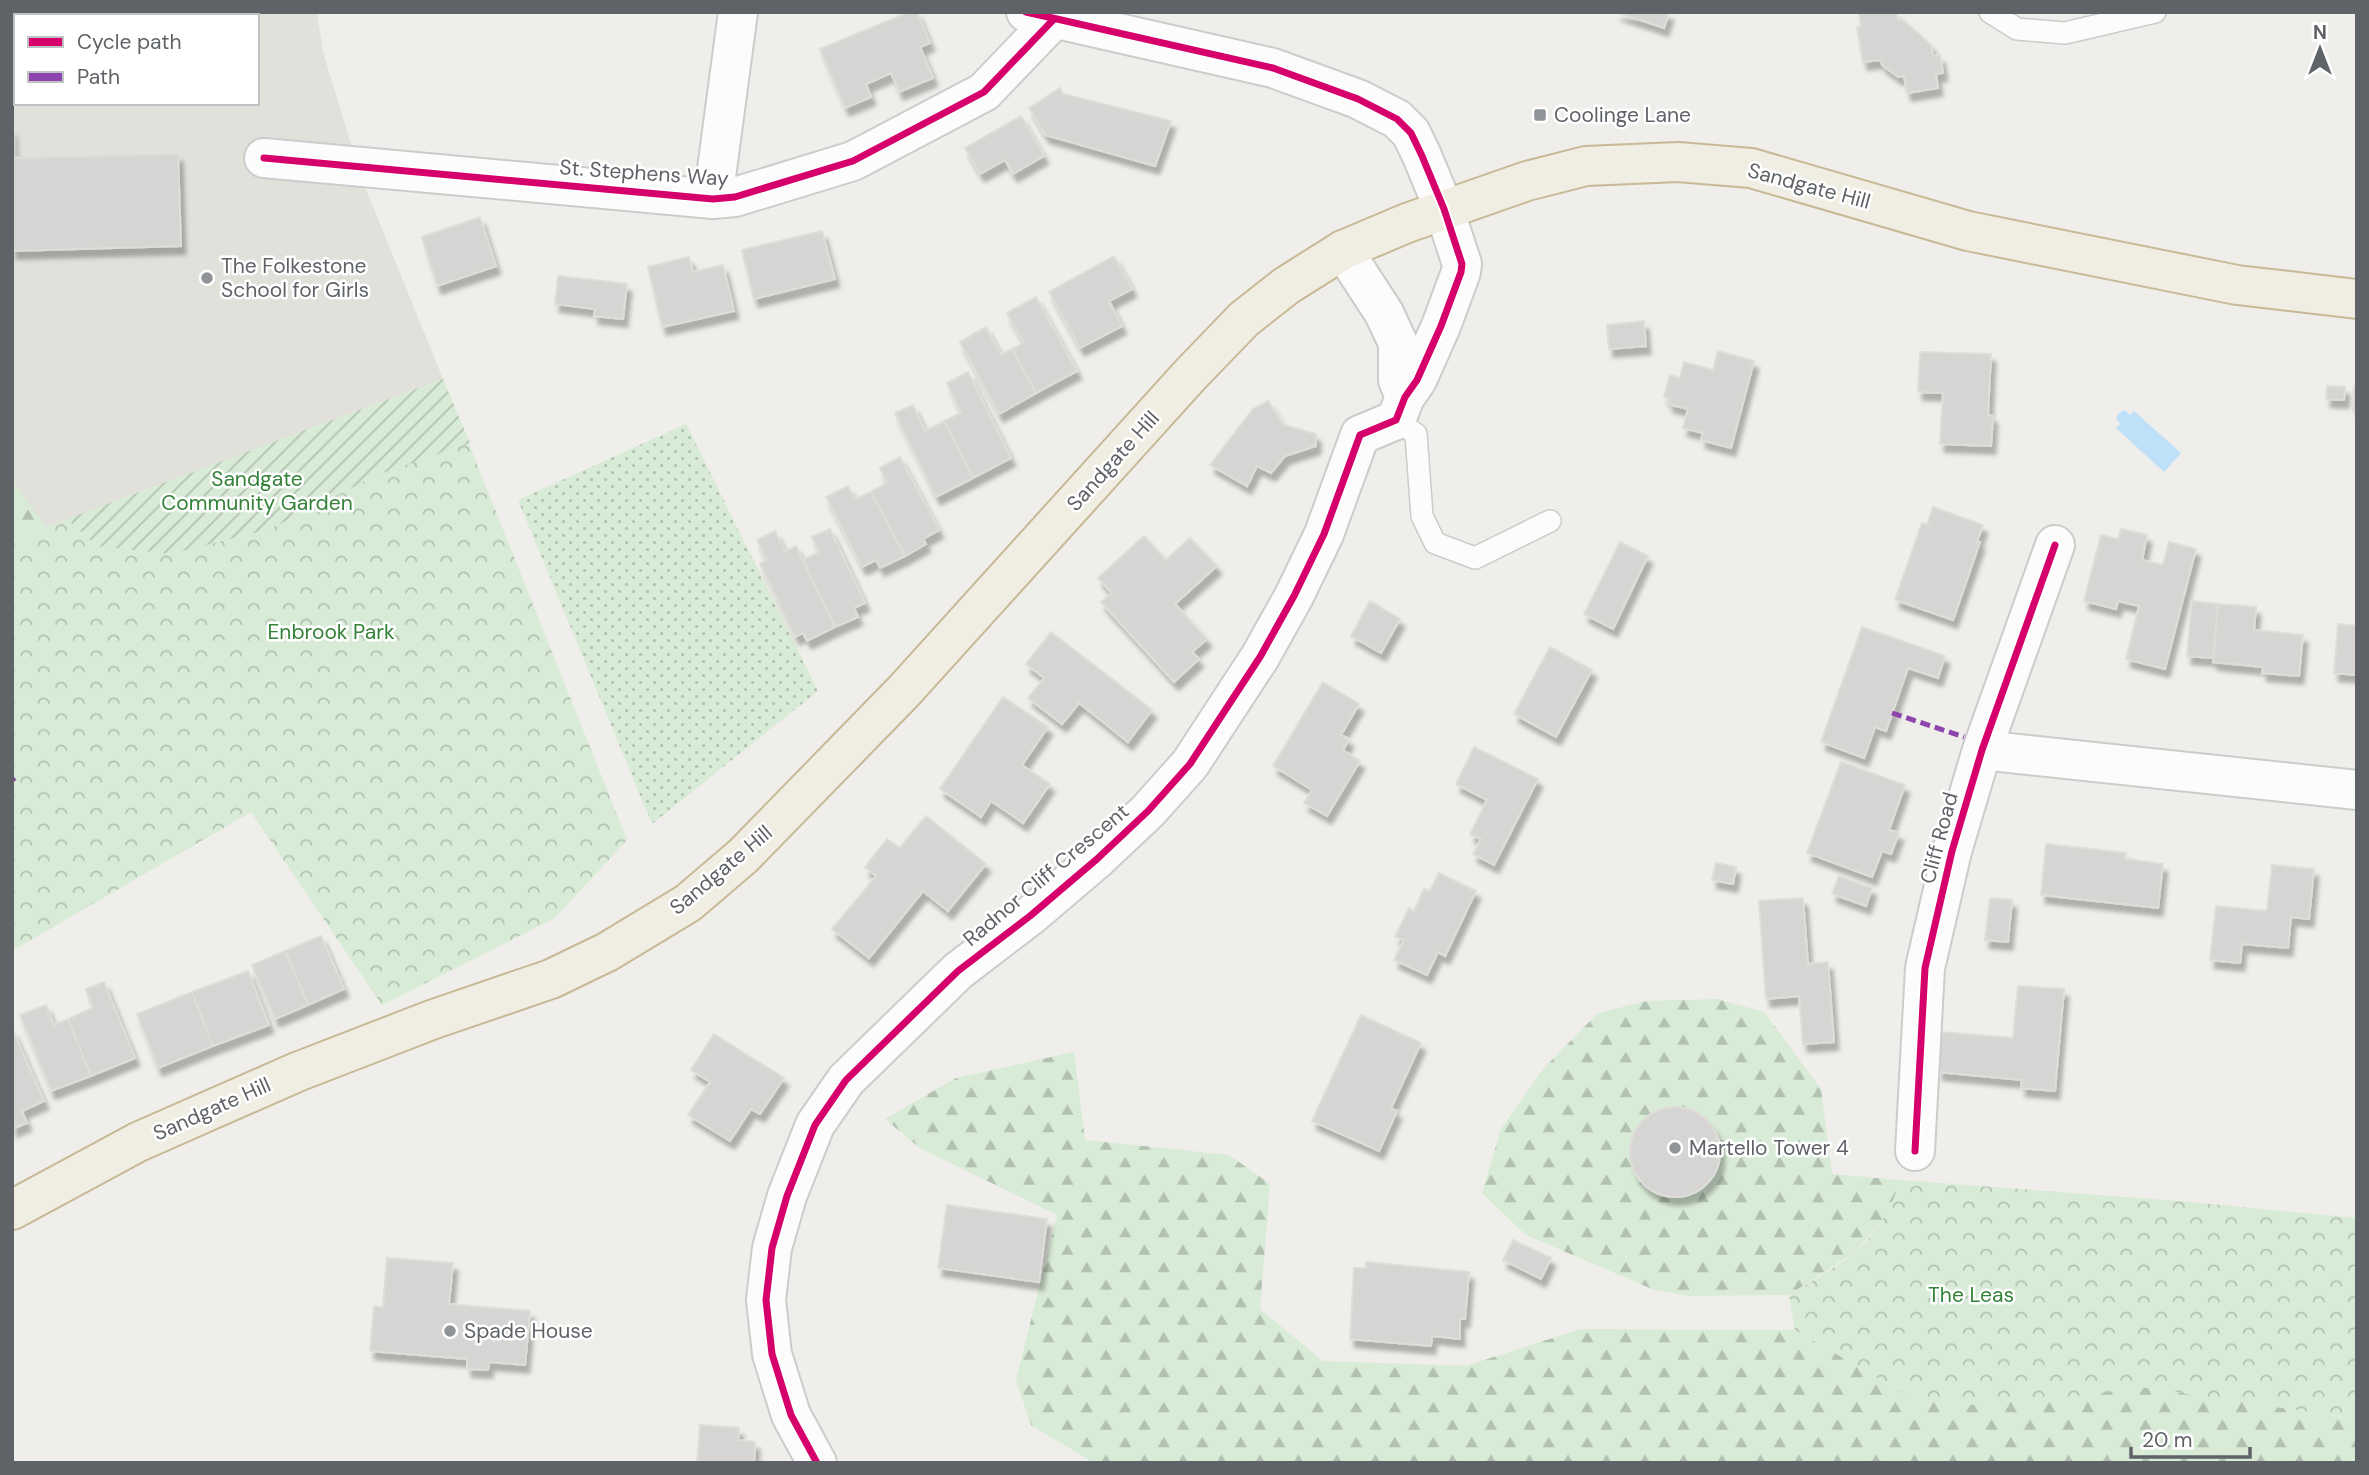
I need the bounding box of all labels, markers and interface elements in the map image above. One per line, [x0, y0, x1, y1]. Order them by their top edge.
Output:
legend [14, 14, 259, 105]
north arrow [2285, 14, 2355, 84]
text: N [2313, 20, 2327, 45]
text: Cycle path [77, 28, 182, 56]
text: Path [77, 63, 120, 91]
place label: Coolinge Lane [1554, 101, 1691, 129]
marker: Coolinge Lane [1532, 107, 1548, 123]
street label: St. Stephens Way [558, 153, 730, 193]
street label: Sandgate Hill [1745, 156, 1873, 216]
place label: The Folkestone School for Girls [221, 252, 369, 304]
marker: The Folkestone School for Girls [199, 270, 215, 286]
street label: Sandgate Hill [1060, 405, 1166, 517]
park label: Sandgate Community Garden [161, 465, 353, 517]
park label: Enbrook Park [268, 618, 395, 646]
street label: Cliff Road [1913, 789, 1965, 887]
street label: Radnor Cliff Crescent [957, 797, 1135, 953]
street label: Sandgate Hill [664, 819, 778, 921]
street label: Sandgate Hill [149, 1071, 275, 1147]
place label: Martello Tower 4 [1689, 1134, 1849, 1162]
marker: Martello Tower 4 [1667, 1140, 1683, 1156]
park label: The Leas [1928, 1281, 2014, 1309]
place label: Spade House [464, 1317, 593, 1345]
marker: Spade House [442, 1323, 458, 1339]
scale bar [2131, 1416, 2250, 1460]
text: 20 m [2142, 1426, 2193, 1454]

